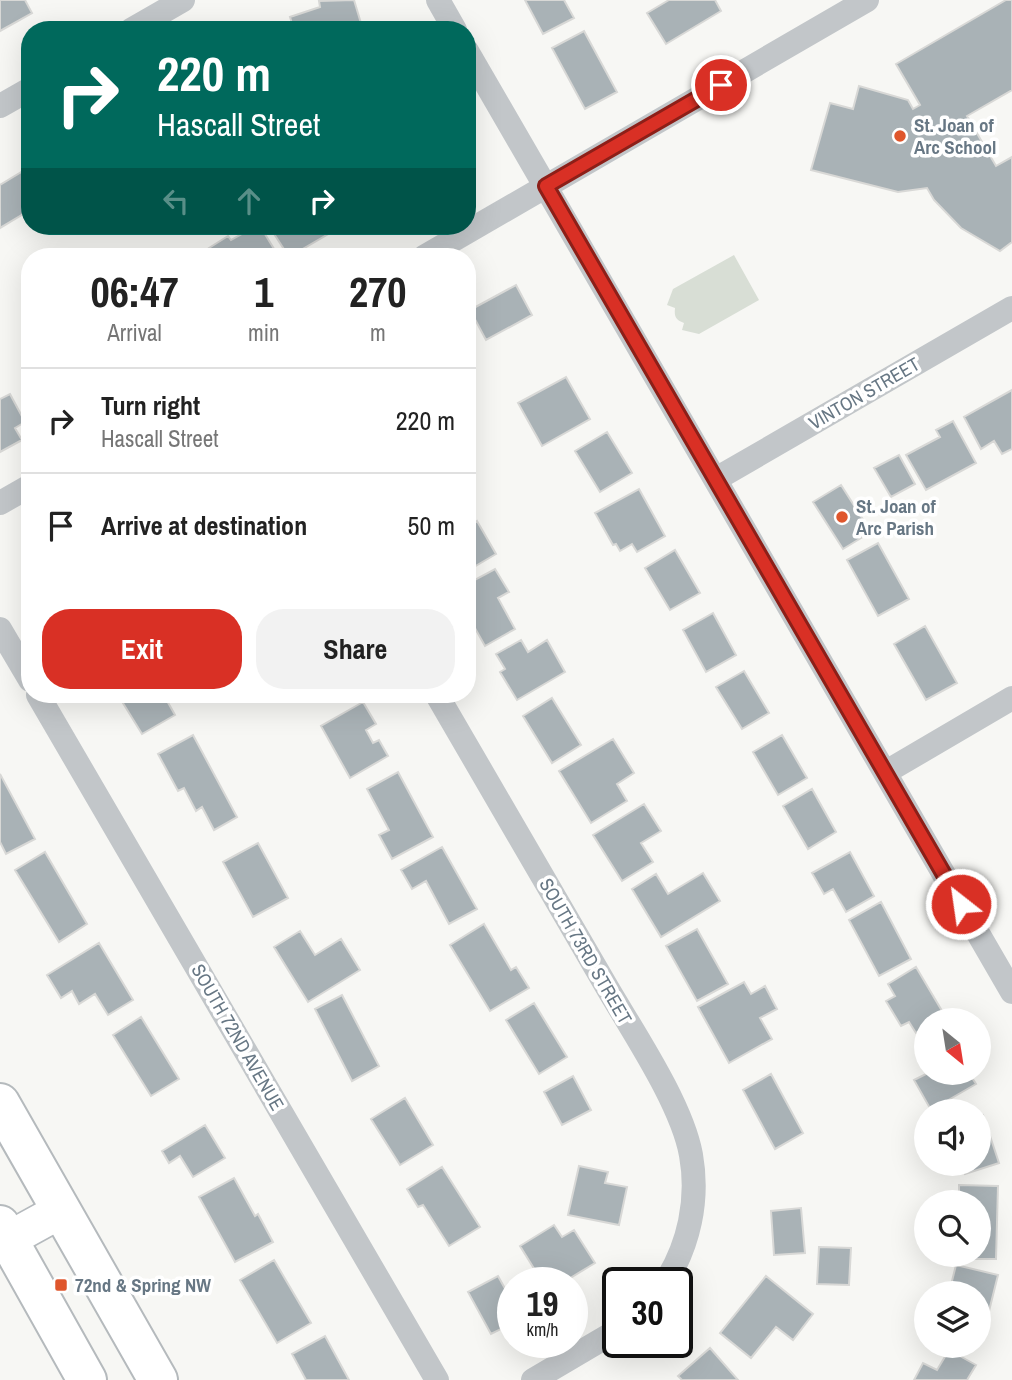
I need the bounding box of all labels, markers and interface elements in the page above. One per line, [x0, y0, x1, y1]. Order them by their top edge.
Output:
text: 220 m [157, 40, 271, 106]
icon: right [42, 49, 133, 140]
pin [691, 55, 751, 115]
icon: arrive [702, 66, 740, 104]
text: Hascall Street [157, 103, 320, 146]
place label: St. Joan of Arc School [914, 112, 996, 160]
marker: St. Joan of Arc School [892, 128, 908, 144]
icon: left [157, 182, 195, 220]
icon: ahead [230, 182, 268, 220]
icon: right [303, 182, 341, 220]
text: 06:47 [91, 264, 179, 320]
text: 1 [254, 264, 273, 320]
text: 270 [349, 264, 407, 320]
text: Arrival [107, 317, 162, 348]
text: min [248, 317, 280, 348]
text: m [370, 317, 386, 348]
street label: VINTON STREET [804, 350, 925, 435]
text: Turn right [101, 388, 200, 423]
icon: right [42, 402, 80, 440]
text: 220 m [396, 403, 455, 438]
text: Hascall Street [101, 423, 218, 454]
place label: St. Joan of Arc Parish [856, 493, 936, 541]
icon: arrive [42, 507, 80, 545]
text: Arrive at destination [101, 508, 307, 543]
text: 50 m [408, 508, 455, 543]
marker: St. Joan of Arc Parish [834, 509, 850, 525]
button: Exit [42, 609, 242, 689]
button: Share [256, 609, 455, 689]
position arrow [924, 867, 998, 941]
street label: SOUTH 73RD STREET [534, 873, 639, 1029]
street label: SOUTH 72ND AVENUE [185, 959, 291, 1115]
north arrow [914, 1008, 990, 1085]
map controls [914, 1008, 991, 1358]
button: sound [914, 1099, 991, 1176]
button: search [914, 1190, 991, 1267]
speed limit sign: 30 [602, 1267, 693, 1358]
place label: 72nd & Spring NW [75, 1272, 211, 1298]
marker: 72nd & Spring NW [53, 1277, 69, 1293]
text: 19 [527, 1280, 558, 1327]
button: layers [914, 1281, 991, 1358]
text: km/h [527, 1317, 559, 1342]

